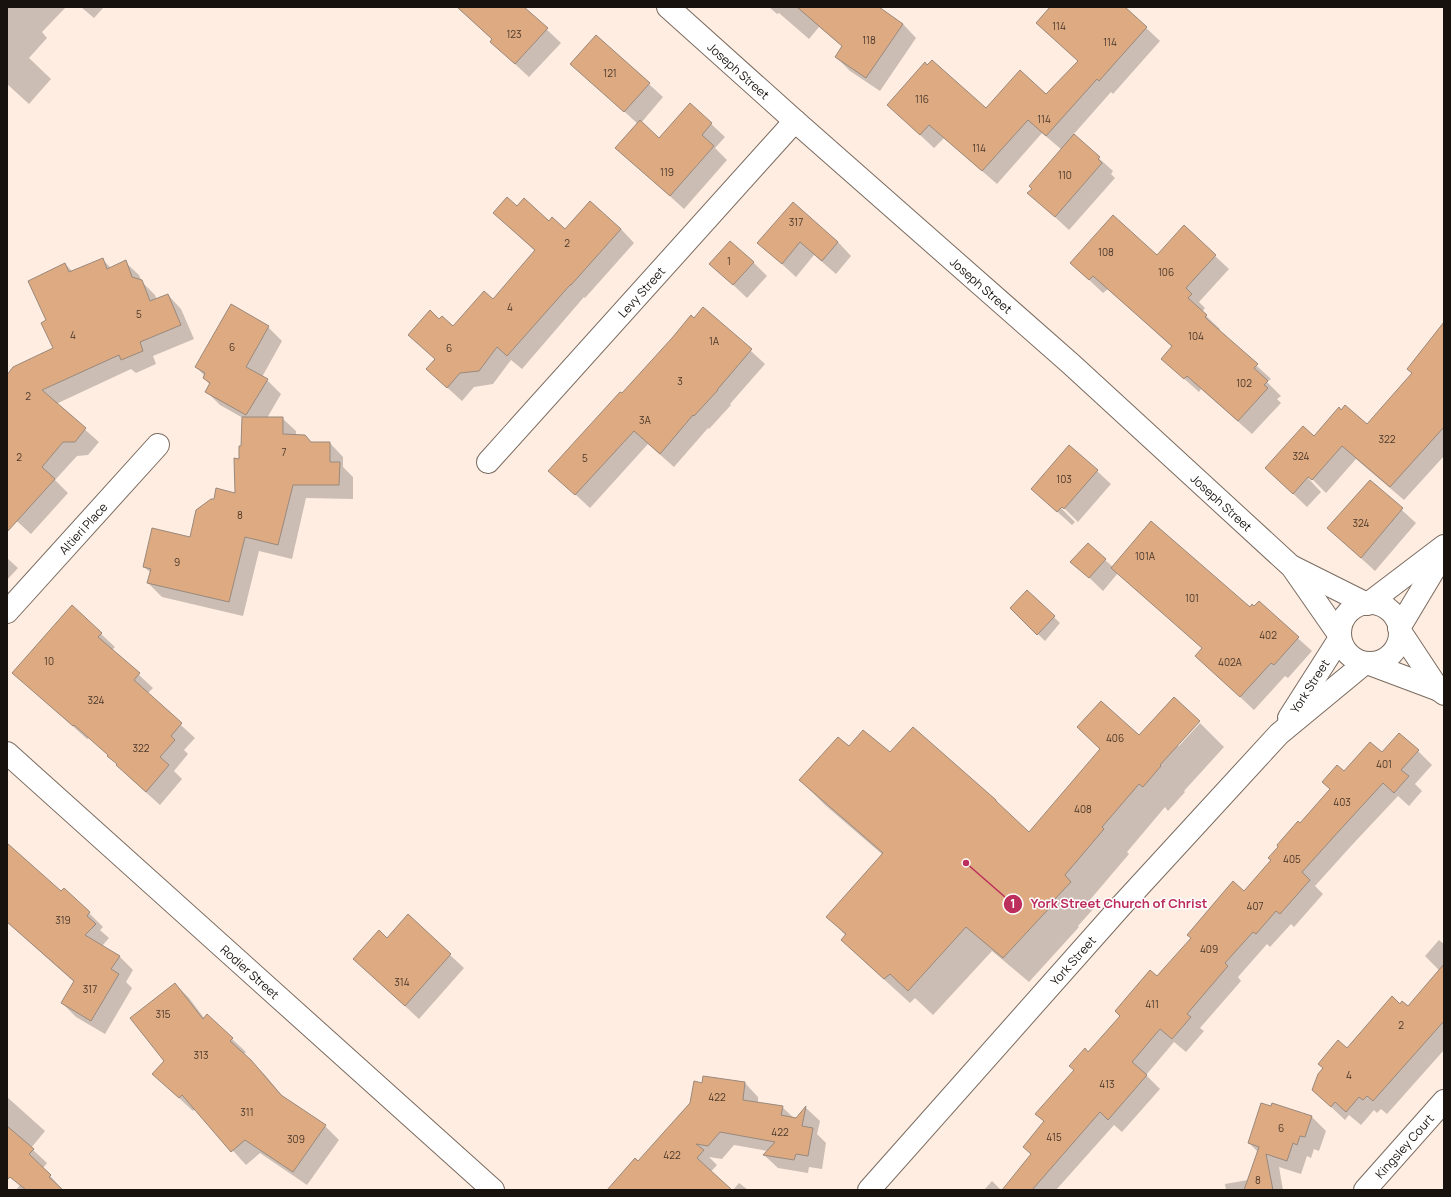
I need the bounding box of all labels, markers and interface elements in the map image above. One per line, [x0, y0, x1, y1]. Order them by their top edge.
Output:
house number: 114 [1052, 19, 1066, 33]
house number: 123 [506, 27, 522, 41]
house number: 118 [862, 33, 876, 47]
house number: 114 [1103, 35, 1117, 49]
street label: Joseph Street [704, 38, 773, 103]
house number: 121 [603, 66, 617, 80]
house number: 116 [915, 92, 929, 106]
house number: 114 [1037, 112, 1051, 126]
house number: 114 [972, 141, 986, 155]
house number: 119 [660, 165, 674, 179]
house number: 110 [1058, 168, 1072, 182]
house number: 317 [789, 215, 803, 229]
house number: 2 [564, 236, 570, 250]
house number: 108 [1098, 245, 1114, 259]
street label: Joseph Street [947, 253, 1016, 317]
house number: 1 [727, 254, 731, 268]
street label: Levy Street [614, 263, 669, 321]
house number: 106 [1158, 265, 1174, 279]
house number: 4 [507, 300, 513, 314]
house number: 5 [136, 307, 142, 321]
house number: 4 [70, 328, 76, 342]
house number: 104 [1188, 329, 1204, 343]
house number: 1A [709, 334, 720, 348]
house number: 6 [229, 340, 235, 354]
house number: 6 [446, 341, 452, 355]
house number: 3 [677, 374, 683, 388]
house number: 102 [1236, 376, 1252, 390]
house number: 2 [25, 389, 31, 403]
house number: 3A [639, 413, 652, 427]
house number: 322 [1379, 432, 1396, 446]
house number: 7 [281, 445, 287, 459]
house number: 324 [1293, 449, 1310, 463]
house number: 2 [16, 450, 22, 464]
house number: 5 [582, 451, 588, 465]
street label: Joseph Street [1187, 470, 1256, 535]
house number: 103 [1056, 472, 1072, 486]
street label: Altieri Place [55, 498, 111, 558]
house number: 8 [237, 508, 243, 522]
house number: 324 [1353, 516, 1370, 530]
house number: 101A [1135, 549, 1156, 563]
house number: 9 [174, 555, 180, 569]
house number: 101 [1185, 591, 1199, 605]
house number: 402 [1259, 628, 1277, 642]
house number: 10 [44, 654, 54, 668]
house number: 402A [1218, 655, 1243, 669]
street label: York Street [1286, 656, 1333, 716]
house number: 324 [88, 693, 105, 707]
house number: 406 [1106, 731, 1124, 745]
house number: 322 [133, 741, 150, 755]
house number: 401 [1376, 757, 1392, 771]
house number: 403 [1333, 795, 1351, 809]
house number: 408 [1074, 802, 1092, 816]
house number: 405 [1283, 852, 1301, 866]
callout: York Street Church of Christ [1003, 891, 1216, 916]
text: York Street Church of Christ [1031, 894, 1208, 912]
text: 1 [1010, 895, 1016, 912]
house number: 407 [1246, 899, 1264, 913]
house number: 319 [55, 913, 71, 927]
street label: York Street [1046, 932, 1099, 989]
street label: Rodier Street [217, 941, 283, 1003]
house number: 409 [1200, 942, 1218, 956]
house number: 314 [394, 975, 410, 989]
house number: 317 [83, 982, 97, 996]
house number: 411 [1145, 997, 1159, 1011]
house number: 315 [155, 1007, 171, 1021]
house number: 2 [1398, 1018, 1404, 1032]
house number: 313 [194, 1048, 208, 1062]
house number: 4 [1346, 1068, 1352, 1082]
house number: 413 [1099, 1077, 1115, 1091]
house number: 422 [708, 1090, 726, 1104]
house number: 311 [240, 1105, 254, 1119]
street label: Kingsley Court [1371, 1110, 1438, 1182]
house number: 6 [1278, 1121, 1284, 1135]
house number: 422 [771, 1125, 789, 1139]
house number: 415 [1046, 1130, 1062, 1144]
house number: 309 [287, 1132, 305, 1146]
house number: 422 [663, 1148, 681, 1162]
house number: 8 [1255, 1173, 1261, 1187]

